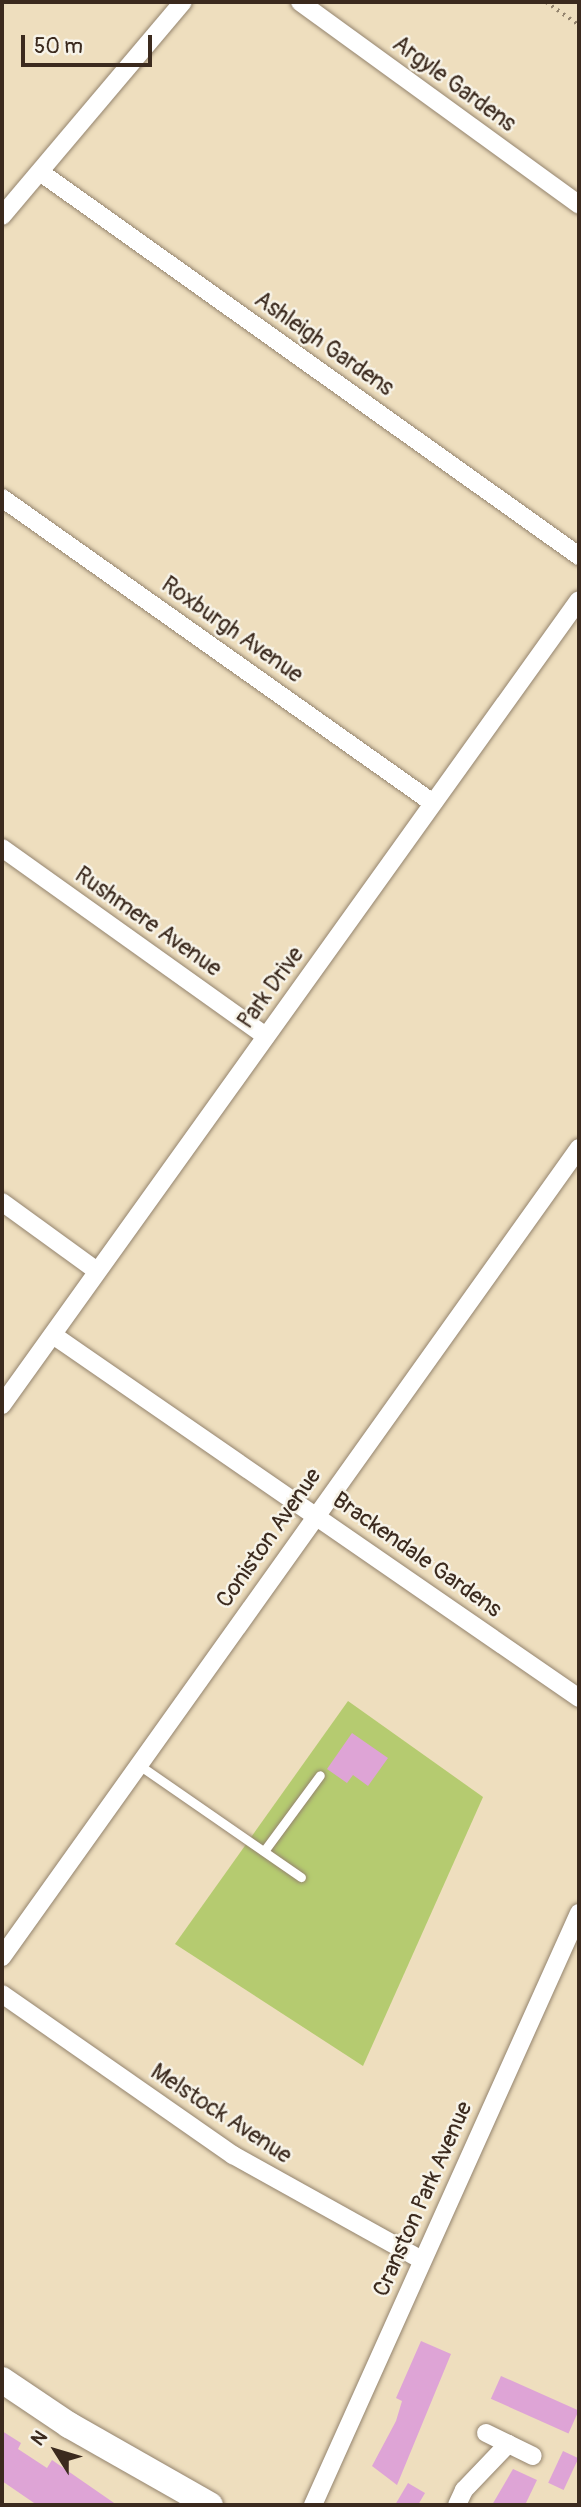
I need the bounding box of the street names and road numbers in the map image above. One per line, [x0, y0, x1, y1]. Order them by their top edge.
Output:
street label: Argyle Gardens [387, 30, 521, 138]
street label: Ashleigh Gardens [249, 286, 399, 402]
street label: Roxburgh Avenue [156, 571, 308, 689]
street label: Rushmere Avenue [69, 861, 227, 983]
street label: Park Drive [232, 942, 310, 1034]
street label: Coniston Avenue [211, 1463, 327, 1613]
street label: Brackendale Gardens [327, 1486, 507, 1624]
street label: Melstock Avenue [145, 2058, 297, 2170]
street label: Cranston Park Avenue [368, 2097, 478, 2301]

